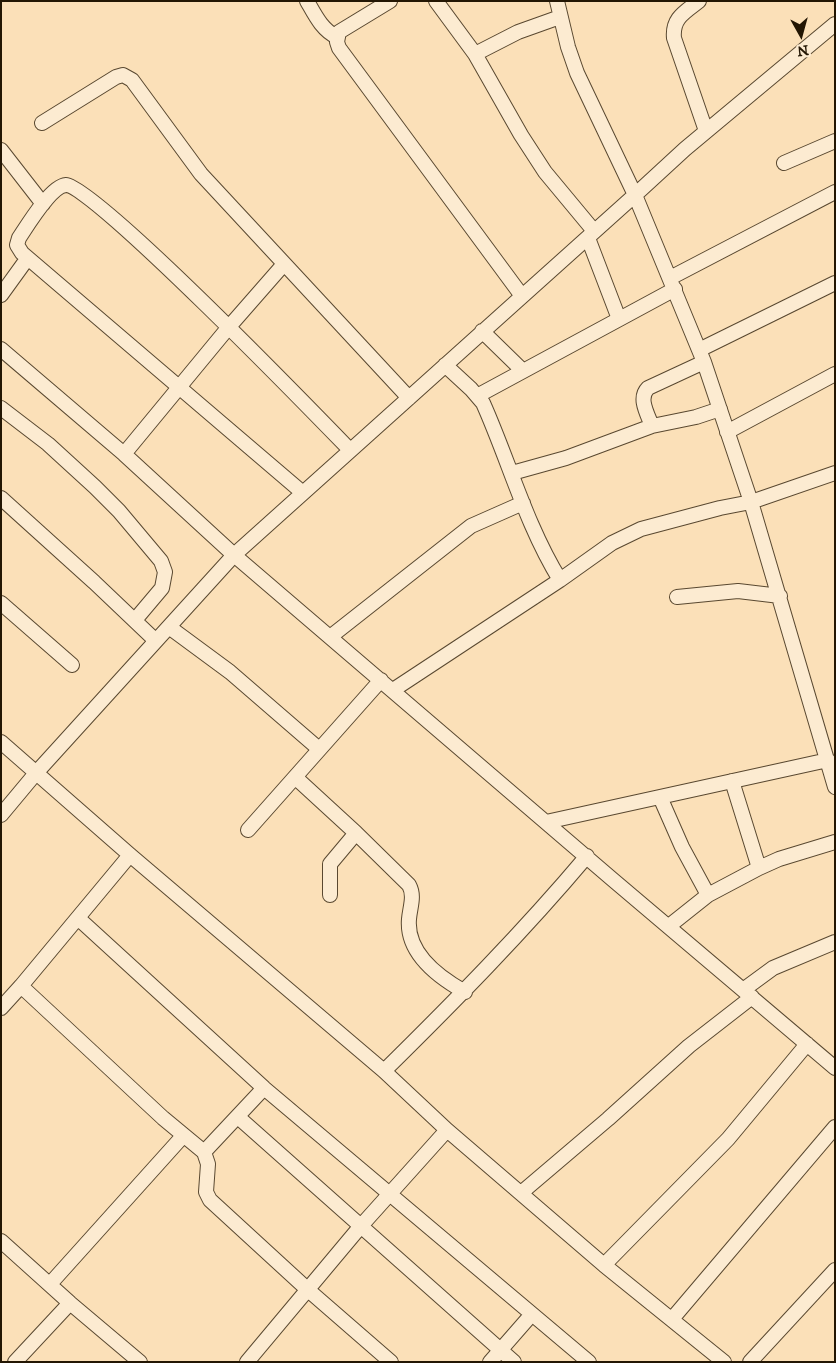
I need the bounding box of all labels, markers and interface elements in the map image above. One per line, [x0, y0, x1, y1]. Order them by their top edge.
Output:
north arrow [776, 10, 826, 60]
text: N [796, 40, 810, 60]

